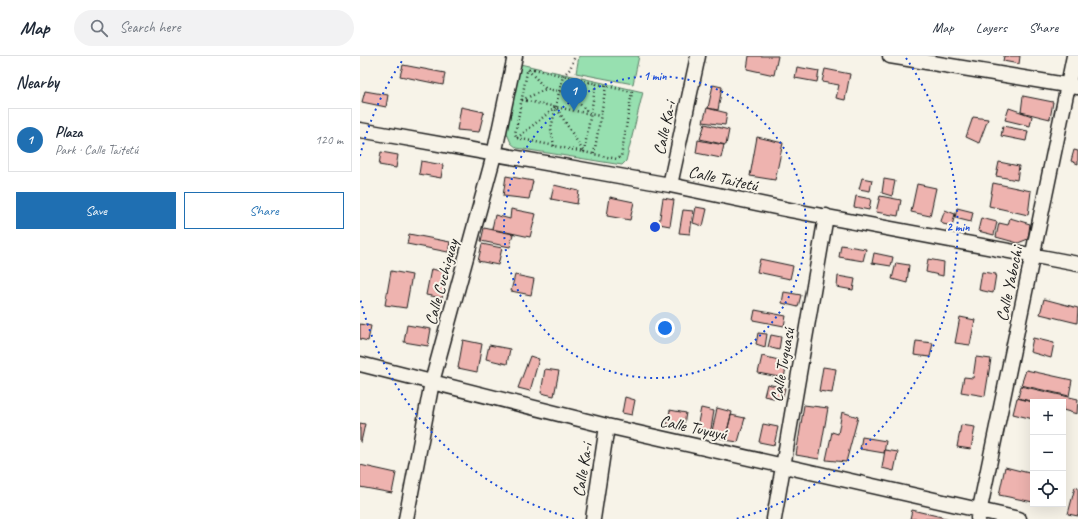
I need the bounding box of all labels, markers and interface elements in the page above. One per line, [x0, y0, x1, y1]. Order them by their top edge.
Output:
search box [74, 10, 354, 46]
text: Map [20, 16, 50, 40]
icon: search [88, 17, 110, 39]
text: Search here [120, 18, 181, 37]
text: Map [932, 19, 954, 36]
text: Layers [976, 19, 1007, 36]
text: Share [1029, 19, 1058, 36]
text: 1 min [644, 68, 667, 84]
text: Nearby [16, 72, 59, 93]
pin: 1 [561, 78, 587, 111]
street label: Calle Ka-i [649, 98, 681, 157]
text: Plaza [55, 123, 82, 142]
text: 1 [27, 132, 33, 148]
text: 120 m [315, 132, 343, 148]
text: Park · Calle Taitetú [55, 142, 138, 158]
street label: Calle Taitetú [686, 161, 761, 196]
button: Save [16, 192, 176, 229]
button: Share [184, 192, 344, 229]
text: 2 min [947, 219, 970, 235]
centre of rings [648, 220, 662, 234]
street label: Calle Cuchiguay [420, 236, 463, 327]
street label: Calle Yabochi [991, 243, 1028, 323]
your location [655, 318, 675, 338]
street label: Calle Tuguasú [766, 325, 800, 404]
map controls [1030, 399, 1066, 507]
button: + [1030, 399, 1066, 435]
street label: Calle Tuyuyú [658, 410, 730, 445]
button: − [1030, 435, 1066, 471]
street label: Calle Ka-i [568, 440, 597, 499]
button: locate [1030, 471, 1066, 507]

